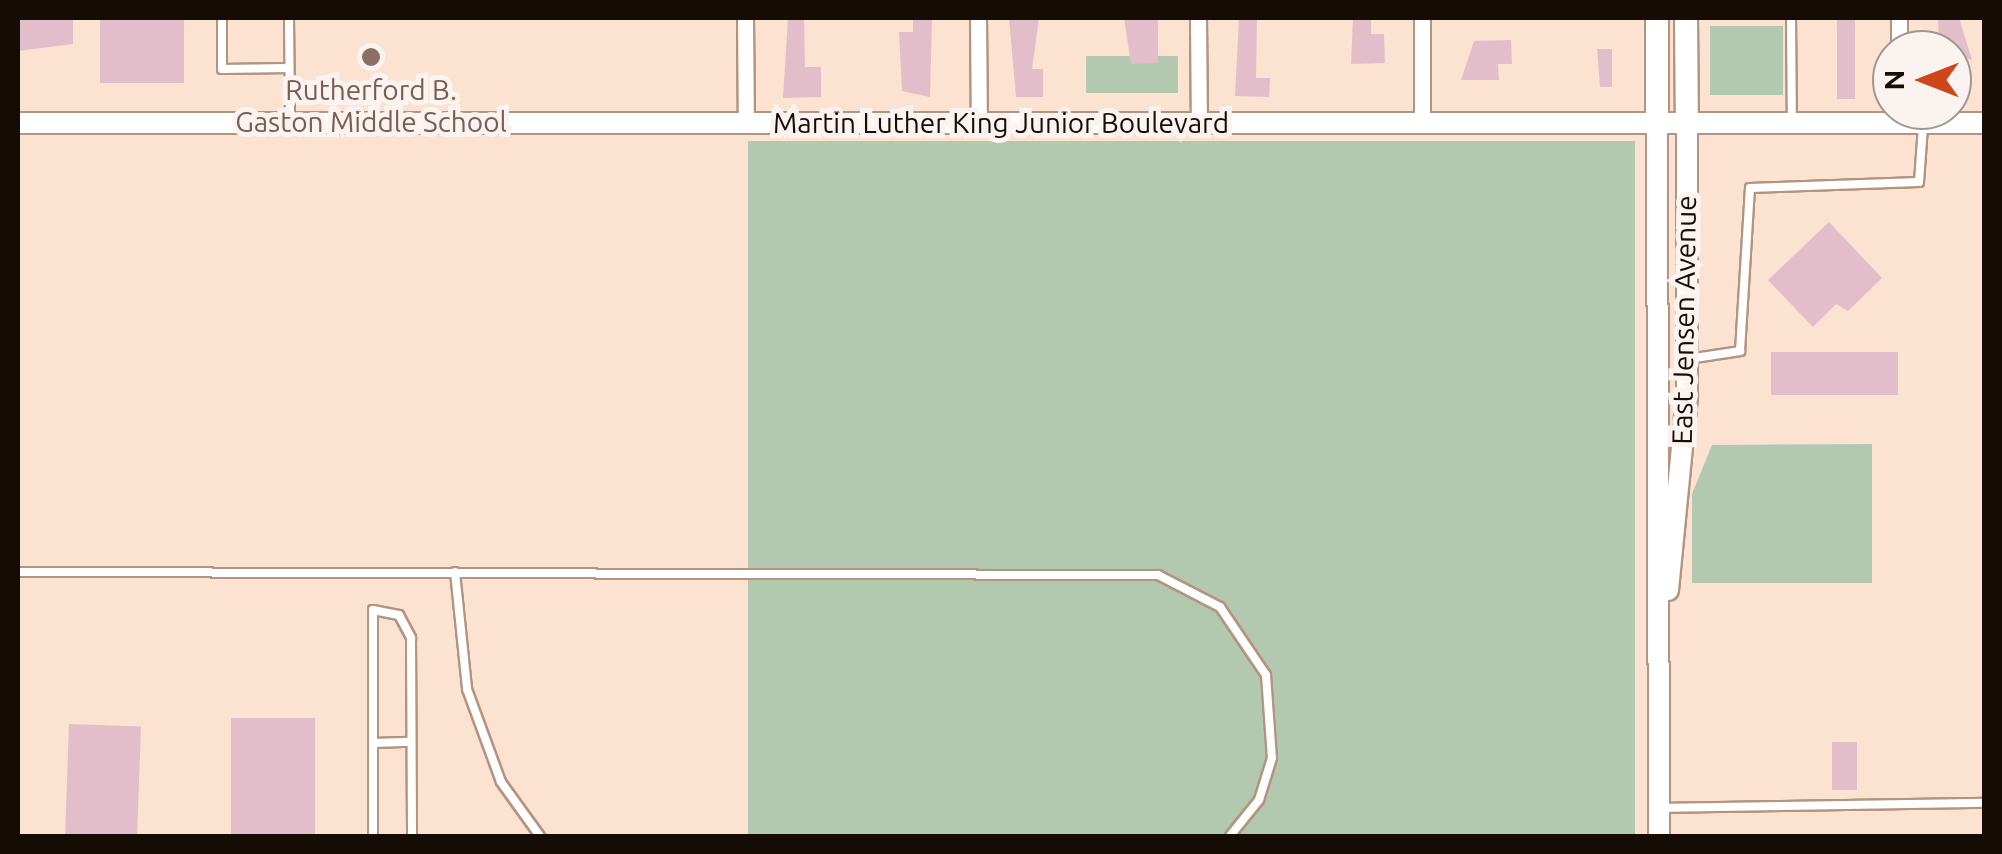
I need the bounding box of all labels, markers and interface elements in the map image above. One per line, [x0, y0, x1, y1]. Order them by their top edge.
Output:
north arrow [1872, 30, 1972, 130]
marker: Rutherford B. Gaston Middle School [360, 46, 382, 68]
text: N [1878, 70, 1909, 90]
place label: Rutherford B. Gaston Middle School [235, 73, 507, 139]
street label: Martin Luther King Junior Boulevard [773, 106, 1229, 140]
street label: East Jensen Avenue [1665, 195, 1703, 445]

